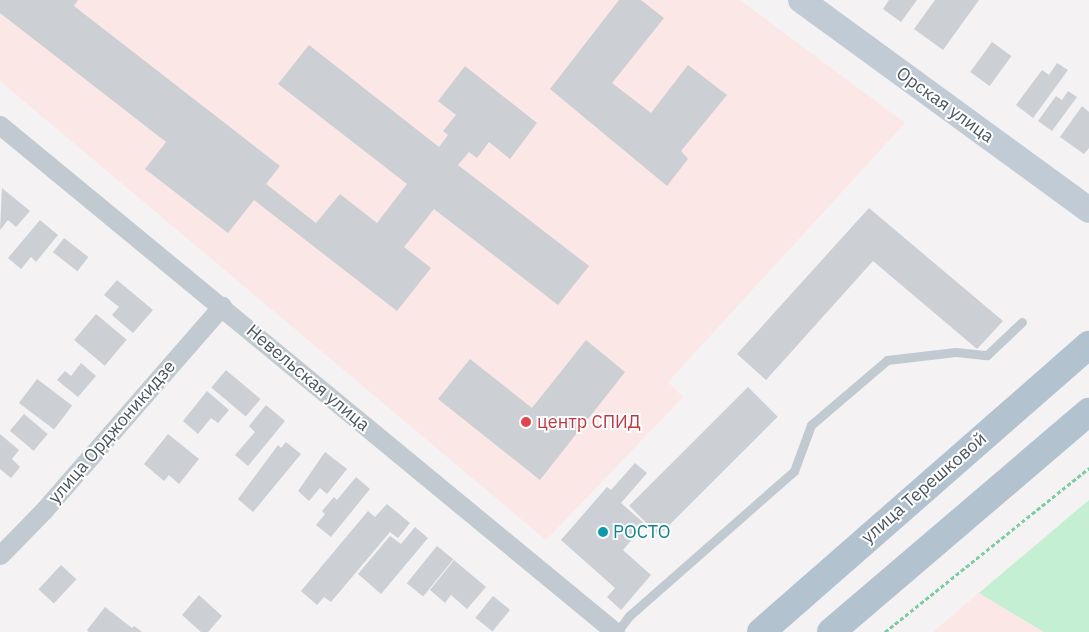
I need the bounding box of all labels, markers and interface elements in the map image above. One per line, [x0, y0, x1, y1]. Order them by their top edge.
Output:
street label: Орская улица [892, 62, 998, 148]
street label: Невельская улица [242, 320, 374, 436]
street label: улица Орджоникидзе [44, 356, 180, 508]
place label: центр СПИД [537, 411, 641, 433]
marker: центр СПИД [519, 415, 533, 429]
street label: улица Терешковой [857, 428, 991, 548]
place label: РОСТО [613, 521, 670, 543]
marker: РОСТО [597, 526, 609, 538]

